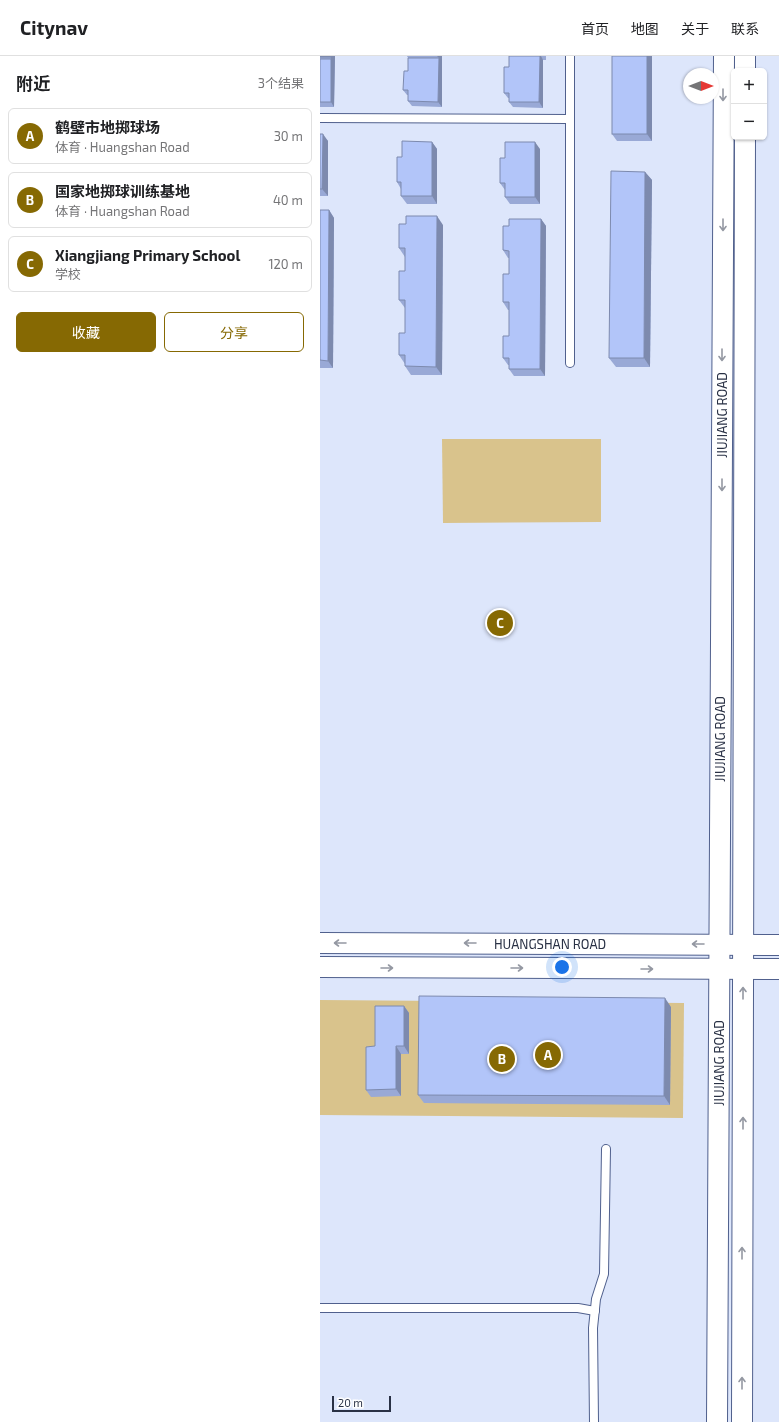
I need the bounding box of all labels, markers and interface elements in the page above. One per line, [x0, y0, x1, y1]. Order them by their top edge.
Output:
text: Citynav [20, 16, 88, 39]
text: 首页 [581, 20, 609, 37]
text: 地图 [631, 20, 659, 37]
text: 关于 [681, 20, 709, 37]
text: 联系 [731, 20, 759, 37]
north arrow [683, 68, 719, 104]
map controls [731, 68, 767, 140]
button: + [731, 68, 767, 104]
text: 附近 [16, 73, 50, 93]
text: 3个结果 [258, 75, 304, 91]
one-way arrow [719, 88, 727, 101]
button: − [731, 104, 767, 140]
text: 鹤壁市地掷球场 [55, 118, 160, 136]
text: A [26, 128, 34, 144]
text: 30 m [274, 128, 303, 144]
text: 体育 · Huangshan Road [55, 139, 190, 155]
text: 国家地掷球训练基地 [55, 182, 190, 200]
text: B [26, 192, 34, 208]
text: 40 m [273, 192, 303, 208]
text: 体育 · Huangshan Road [55, 203, 190, 219]
one-way arrow [719, 218, 727, 231]
text: Xiangjiang Primary School [55, 246, 240, 264]
text: C [26, 256, 34, 272]
text: 120 m [268, 256, 303, 272]
text: 学校 [55, 266, 81, 282]
button: 收藏 [16, 312, 156, 352]
button: 分享 [164, 312, 304, 352]
one-way arrow [718, 348, 726, 361]
street label: JIUJIANG ROAD [714, 372, 730, 458]
one-way arrow [718, 478, 726, 491]
pin: C [487, 608, 513, 638]
street label: JIUJIANG ROAD [712, 696, 728, 782]
street label: HUANGSHAN ROAD [494, 936, 606, 952]
one-way arrow [334, 939, 347, 947]
one-way arrow [464, 940, 477, 947]
one-way arrow [692, 941, 705, 948]
your location [552, 957, 572, 977]
one-way arrow [380, 964, 393, 971]
one-way arrow [510, 964, 523, 972]
one-way arrow [640, 965, 653, 973]
one-way arrow [739, 987, 747, 1000]
street label: JIUJIANG ROAD [711, 1020, 727, 1106]
pin: A [535, 1040, 561, 1070]
pin: B [489, 1044, 515, 1074]
one-way arrow [739, 1117, 746, 1130]
one-way arrow [738, 1247, 746, 1260]
one-way arrow [738, 1377, 746, 1390]
scale bar [332, 1394, 391, 1413]
text: 20 m [338, 1396, 363, 1409]

